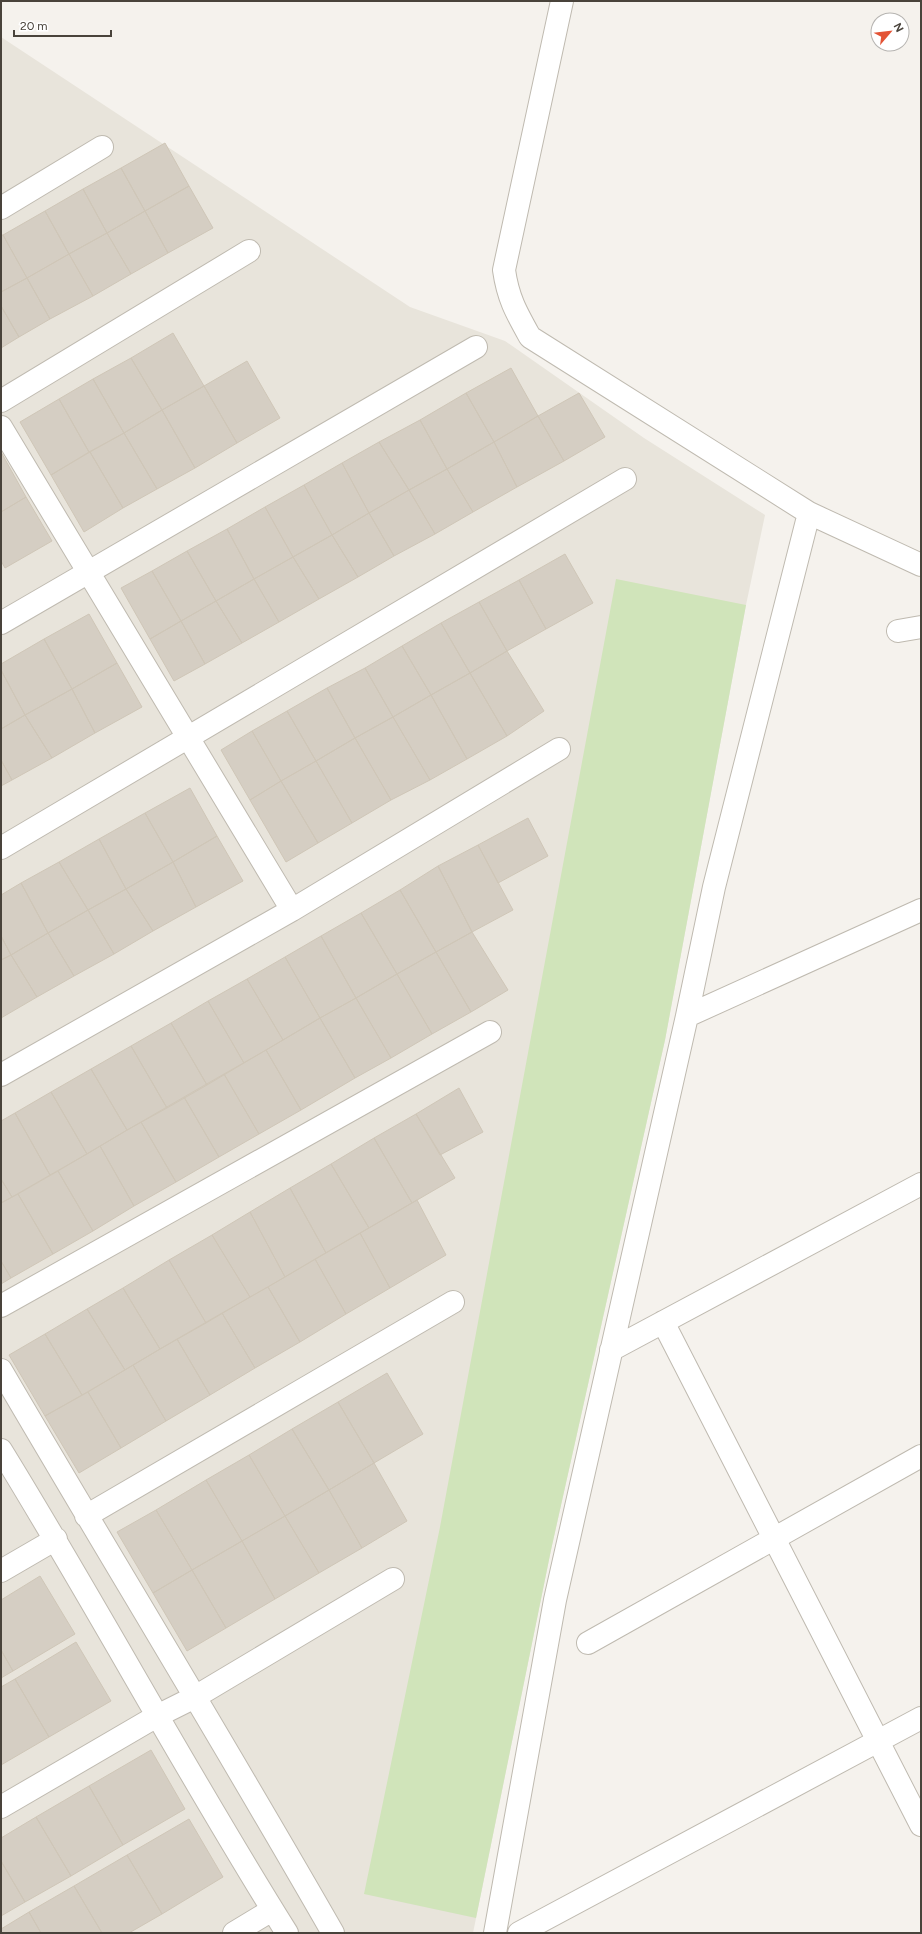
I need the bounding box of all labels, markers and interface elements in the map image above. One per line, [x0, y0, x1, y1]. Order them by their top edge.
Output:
scale bar [14, 12, 111, 38]
north arrow [870, 12, 910, 52]
text: 20 m [20, 19, 48, 33]
text: N [891, 21, 906, 34]

